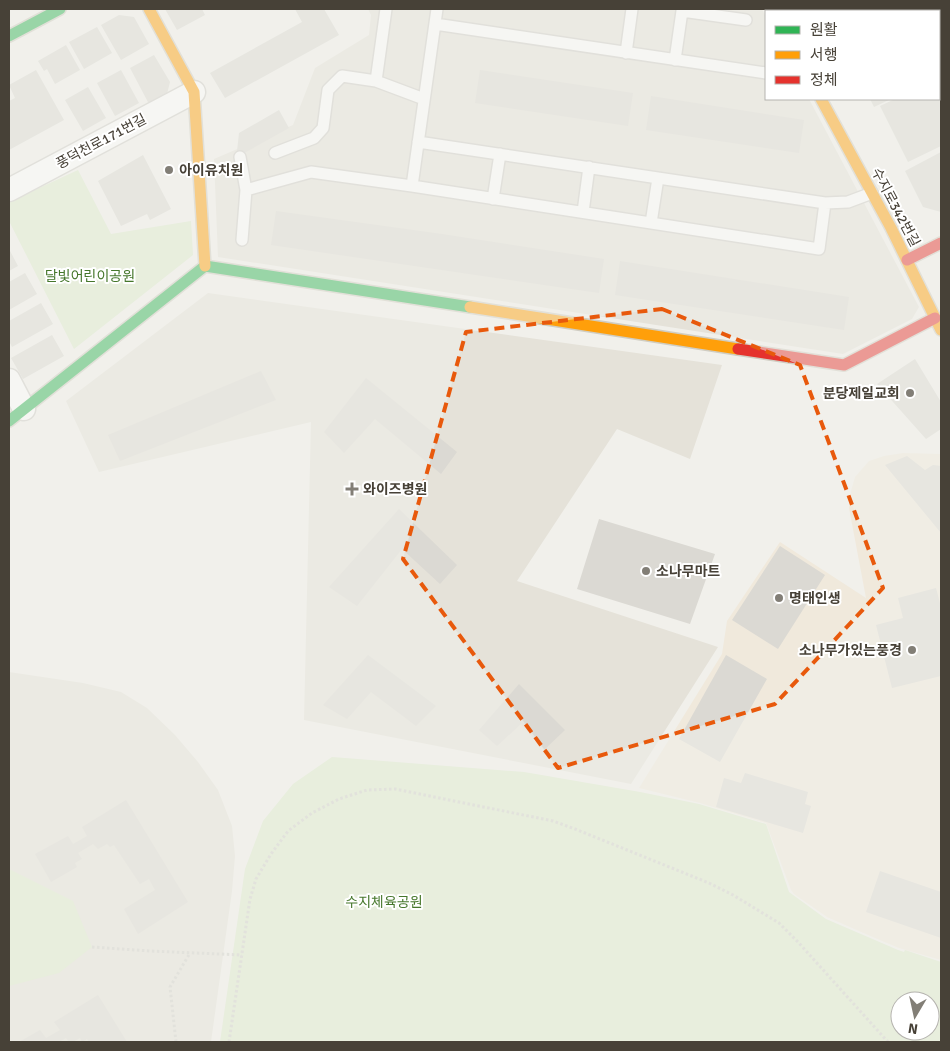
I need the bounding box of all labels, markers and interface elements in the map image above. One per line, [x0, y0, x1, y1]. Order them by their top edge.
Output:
legend [765, 10, 940, 100]
text: 원활 [810, 21, 838, 39]
text: 서행 [810, 46, 838, 64]
text: 정체 [810, 71, 838, 89]
street label: 풍덕천로171번길 [53, 110, 149, 172]
place label: 아이유치원 [179, 162, 243, 179]
marker: 아이유치원 [163, 164, 175, 176]
street label: 수지로342번길 [868, 165, 924, 250]
park label: 달빛어린이공원 [45, 268, 135, 285]
place label: 분당제일교회 [823, 385, 900, 402]
marker: 분당제일교회 [904, 387, 916, 399]
place label: 와이즈병원 [363, 481, 427, 498]
marker: 와이즈병원 [345, 482, 359, 496]
place label: 소나무마트 [656, 563, 721, 580]
marker: 소나무마트 [640, 565, 652, 577]
place label: 명태인생 [789, 590, 841, 607]
marker: 명태인생 [773, 592, 785, 604]
place label: 소나무가있는풍경 [799, 642, 902, 659]
marker: 소나무가있는풍경 [906, 644, 918, 656]
park label: 수지체육공원 [345, 894, 423, 911]
north arrow [890, 991, 940, 1041]
text: N [907, 1019, 919, 1038]

